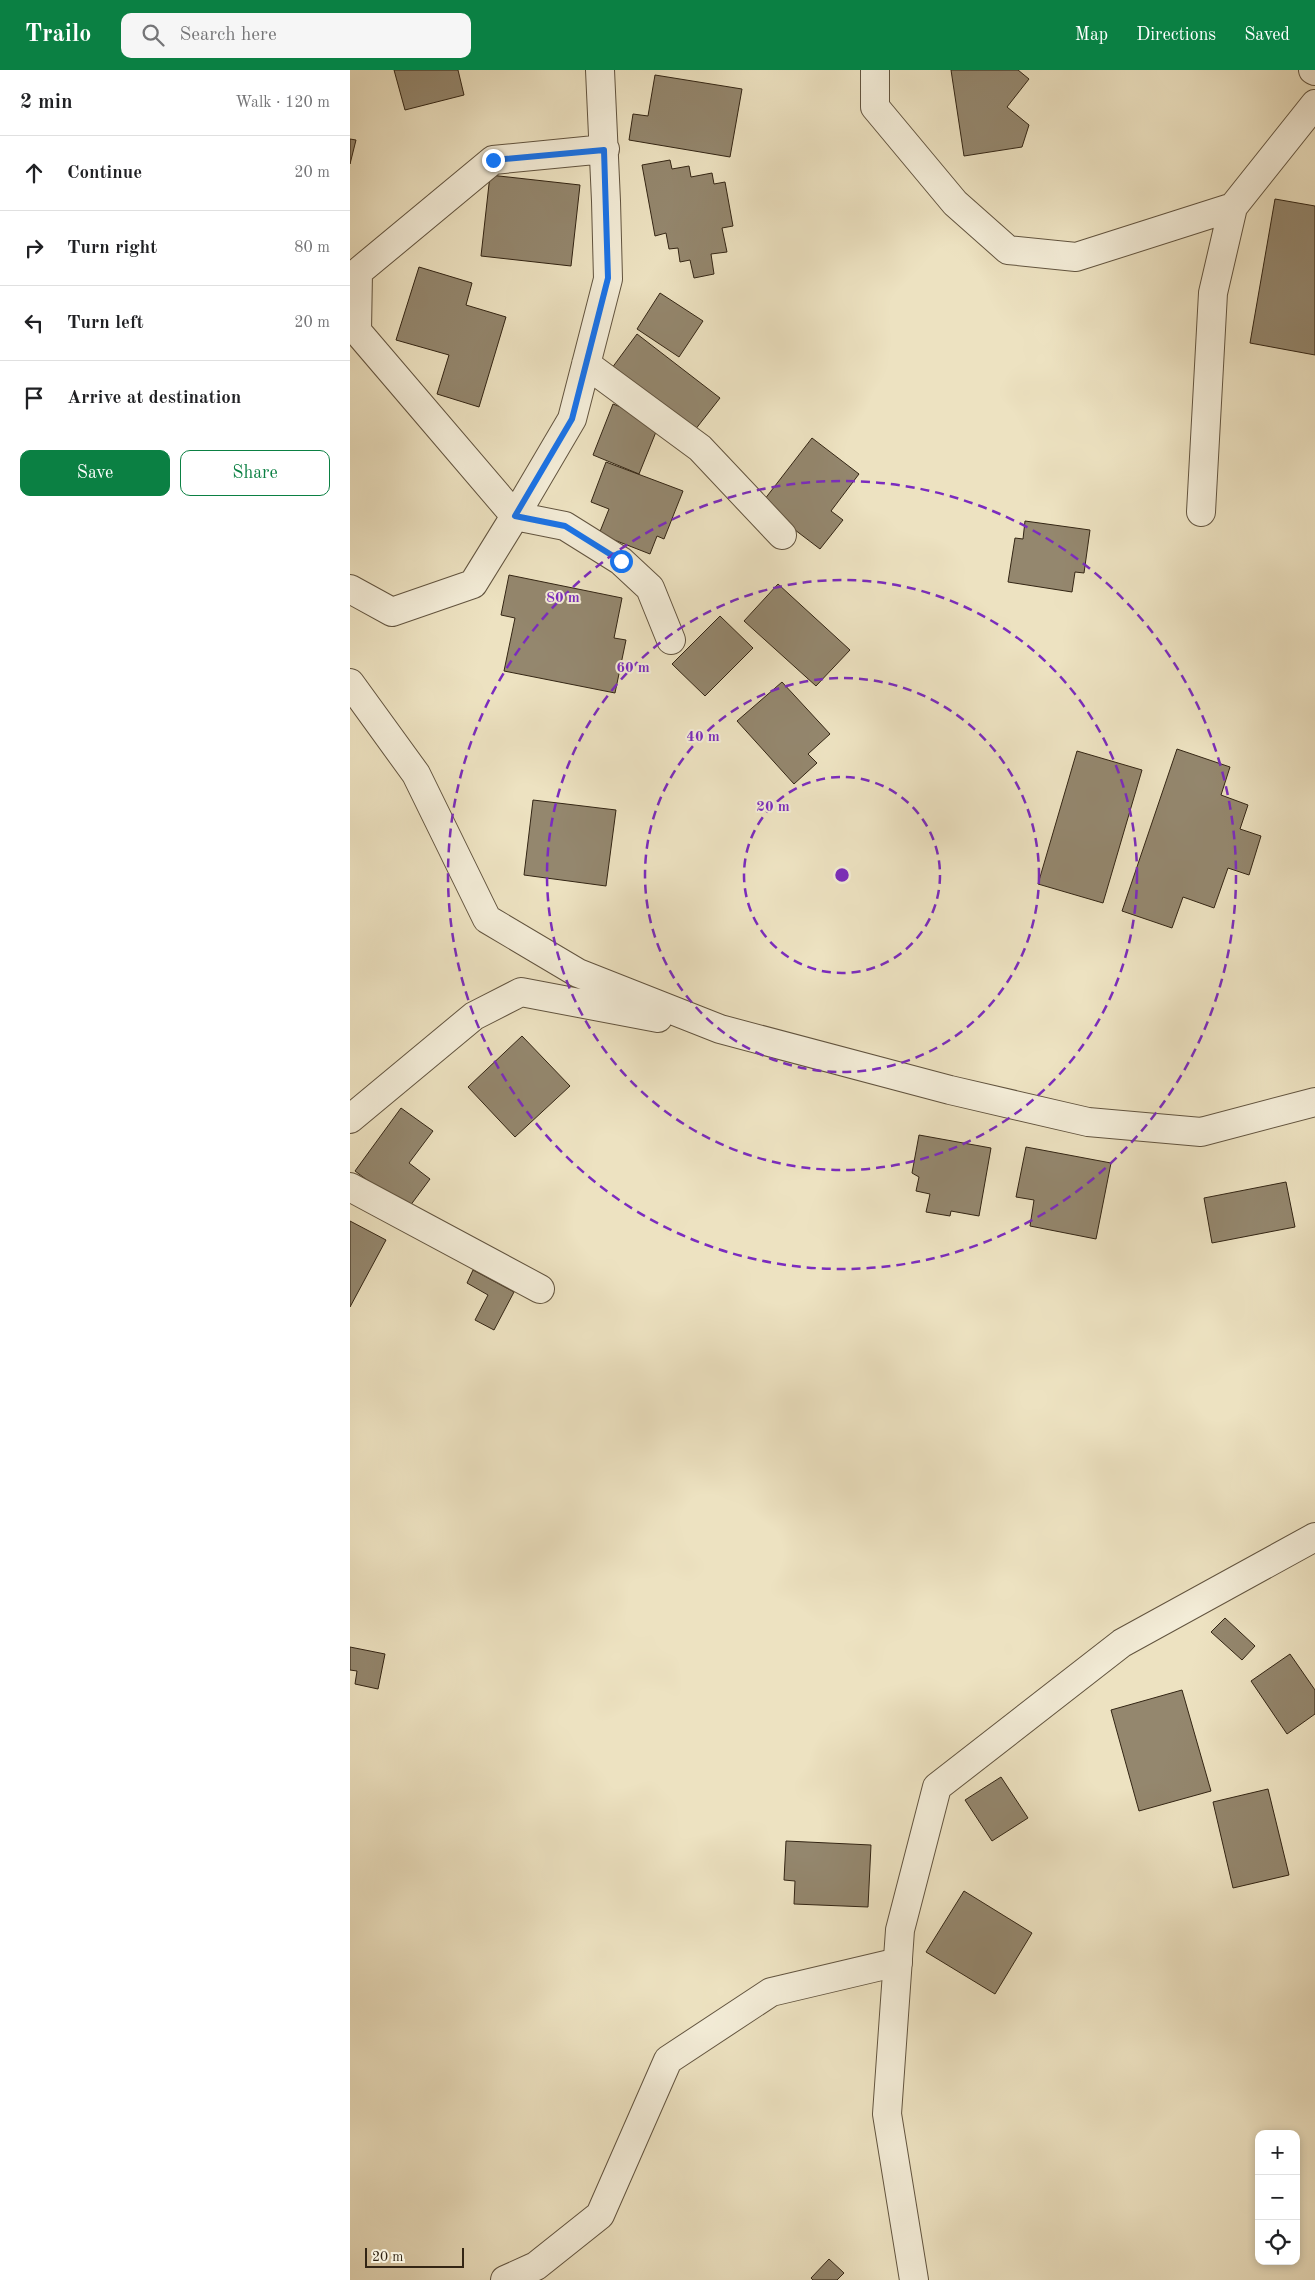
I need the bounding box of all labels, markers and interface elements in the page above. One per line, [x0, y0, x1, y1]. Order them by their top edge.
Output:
search box [121, 13, 471, 58]
icon: search [139, 21, 167, 49]
text: Trailo [25, 23, 91, 47]
text: Search here [179, 26, 277, 45]
text: Map [1075, 26, 1108, 44]
text: Directions [1136, 26, 1216, 44]
text: Saved [1244, 26, 1290, 44]
text: 2 min [20, 92, 73, 113]
text: Walk · 120 m [235, 95, 330, 111]
route end [482, 149, 505, 172]
icon: ahead [20, 159, 48, 187]
text: Continue [67, 164, 142, 183]
text: 20 m [294, 165, 330, 181]
icon: right [20, 234, 48, 262]
text: Turn right [67, 239, 157, 258]
text: 80 m [294, 240, 330, 256]
icon: left [20, 309, 48, 337]
text: Turn left [67, 314, 144, 333]
text: 20 m [294, 315, 330, 331]
icon: arrive [20, 384, 48, 412]
text: Arrive at destination [67, 389, 241, 408]
button: Save [20, 450, 170, 496]
button: Share [180, 450, 330, 496]
route start [610, 550, 633, 573]
text: 80 m [546, 591, 580, 606]
text: 60 m [616, 661, 650, 676]
text: 40 m [686, 730, 720, 745]
text: 20 m [756, 800, 790, 815]
centre of rings [833, 866, 851, 884]
map controls [1255, 2130, 1300, 2265]
button: + [1255, 2130, 1300, 2175]
button: − [1255, 2175, 1300, 2220]
button: locate [1255, 2220, 1300, 2265]
scale bar [365, 2245, 464, 2268]
text: 20 m [372, 2250, 403, 2264]

